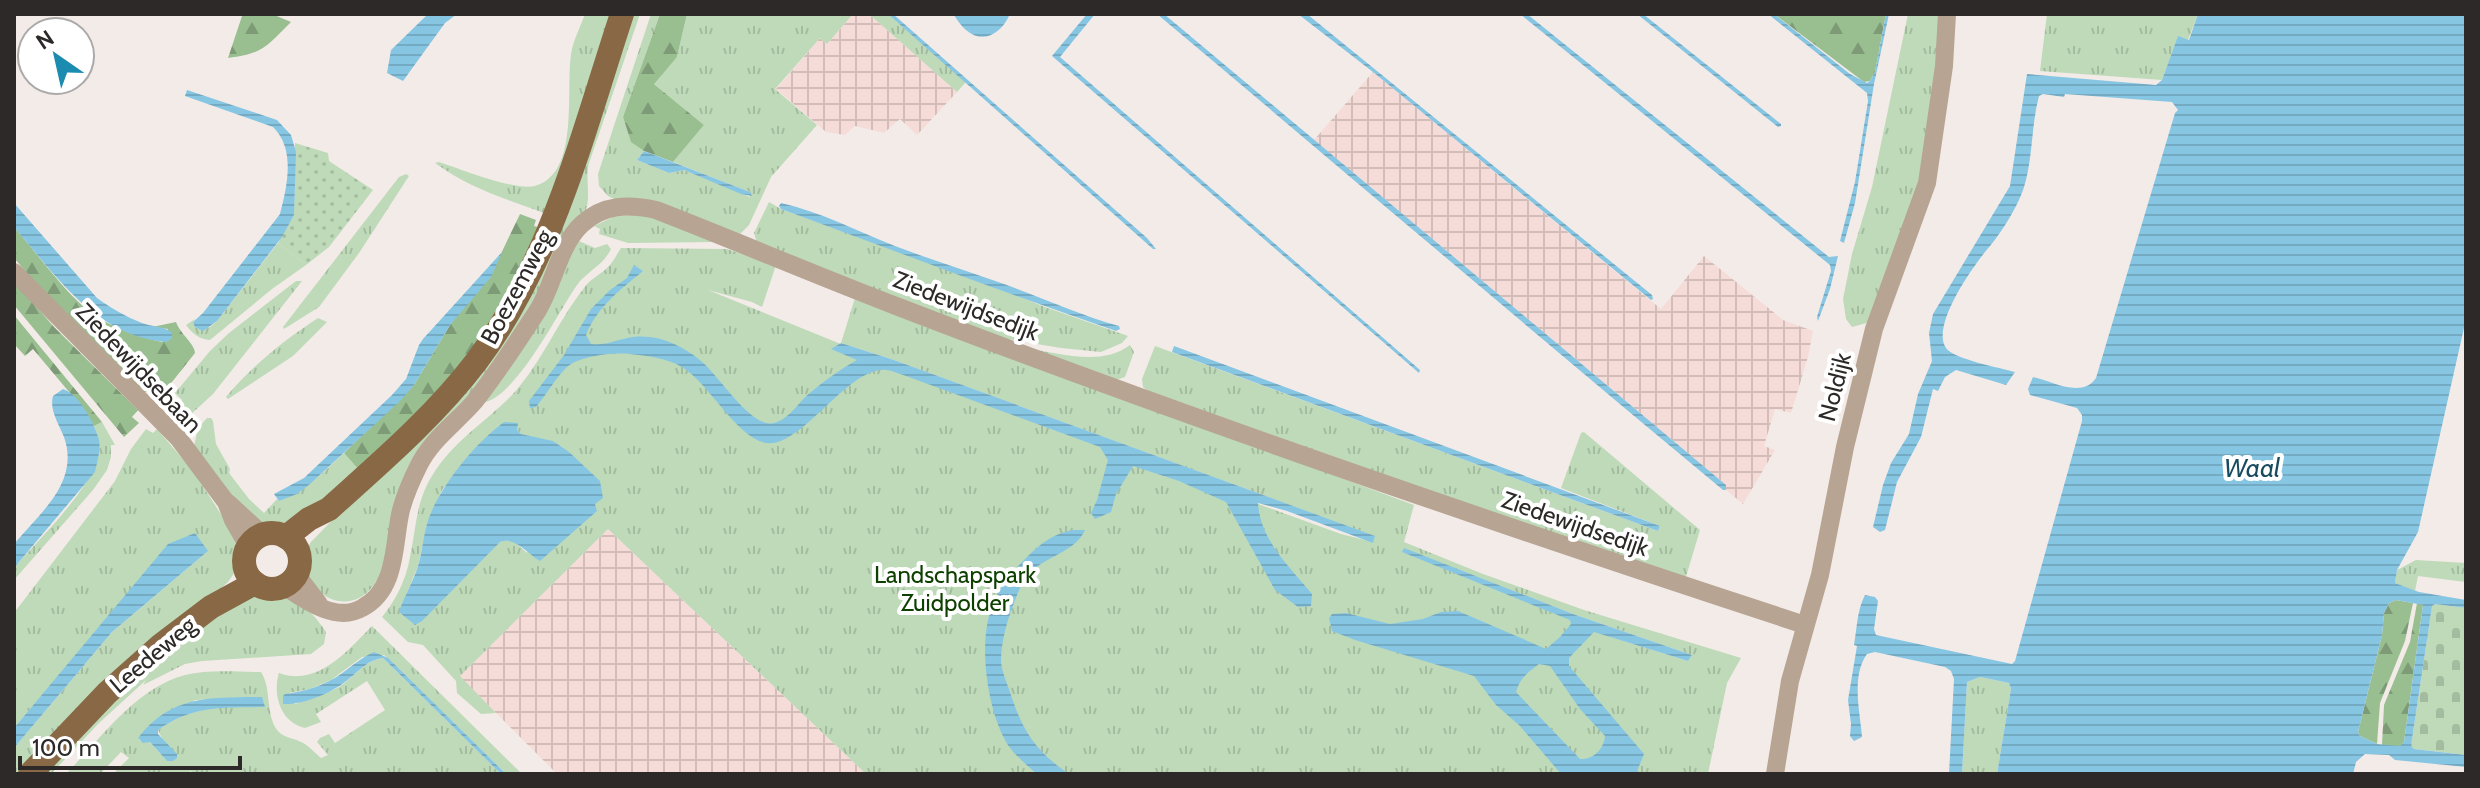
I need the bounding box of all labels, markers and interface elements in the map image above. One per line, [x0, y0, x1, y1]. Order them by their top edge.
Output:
north arrow [16, 16, 96, 96]
text: N [31, 24, 59, 55]
street label: Boezemweg [474, 224, 559, 349]
street label: Ziedewijdsedijk [889, 265, 1043, 347]
street label: Ziedewijdsebaan [70, 297, 208, 438]
street label: Noldijk [1812, 349, 1857, 424]
water label: Waal [2224, 452, 2280, 484]
street label: Ziedewijdsedijk [1498, 485, 1653, 562]
park label: Landschapspark Zuidpolder [874, 560, 1036, 617]
street label: Leedeweg [104, 610, 202, 699]
scale bar [20, 720, 240, 770]
text: 100 m [32, 733, 100, 762]

